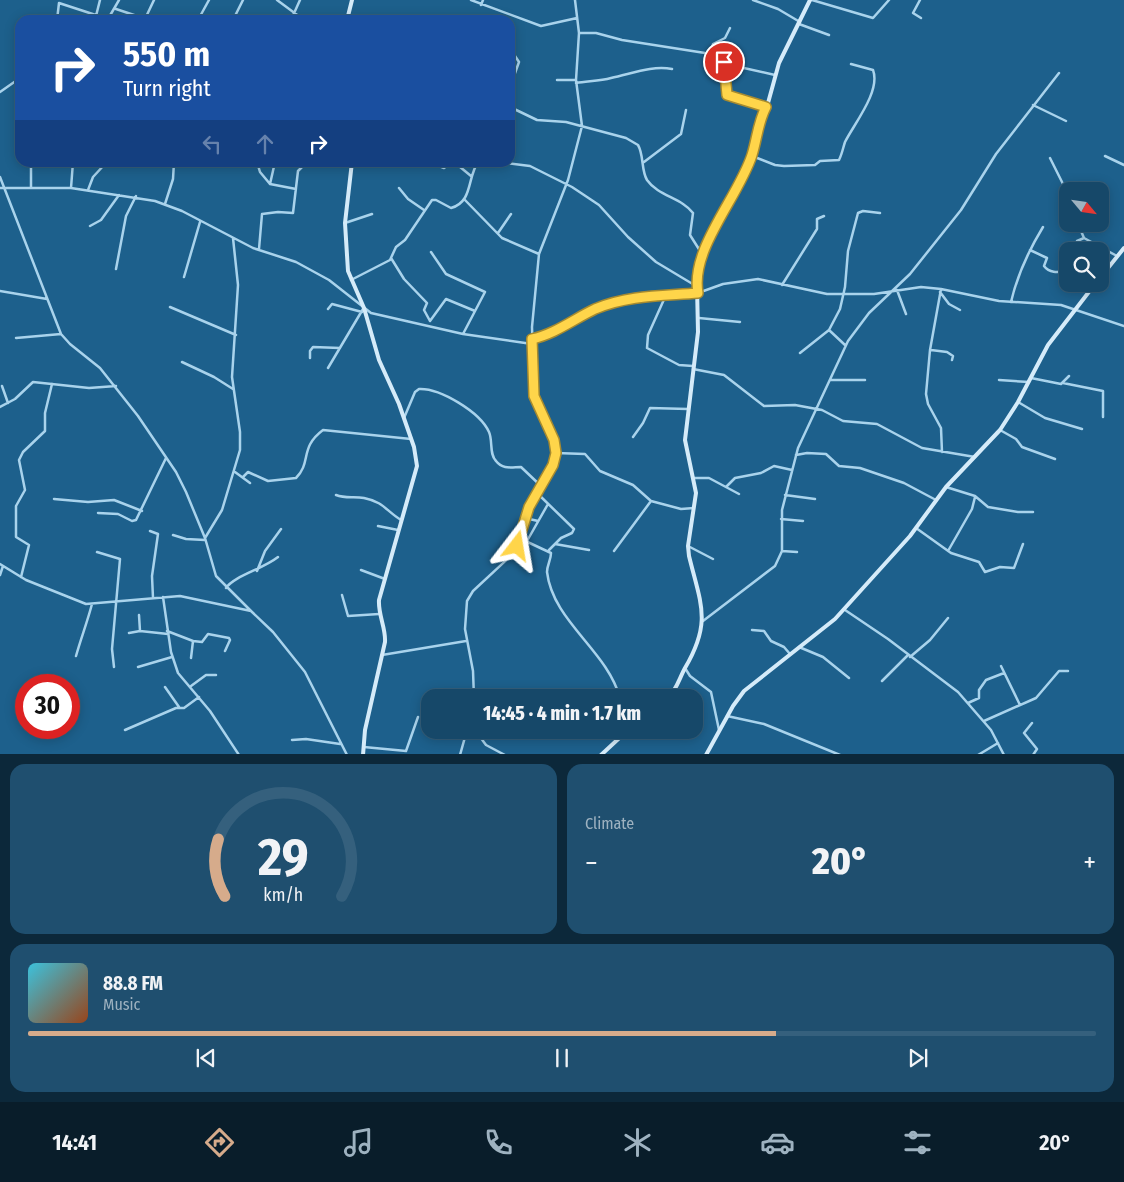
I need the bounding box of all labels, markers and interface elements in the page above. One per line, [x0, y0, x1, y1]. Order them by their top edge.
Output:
text: 550 m [123, 33, 210, 75]
icon: right [40, 35, 105, 100]
pin [703, 41, 745, 83]
icon: arrive [710, 48, 738, 76]
text: Turn right [123, 75, 211, 102]
icon: left [198, 130, 226, 158]
icon: ahead [251, 130, 279, 158]
icon: right [304, 130, 332, 158]
north arrow [1059, 182, 1109, 232]
map controls [1059, 182, 1109, 292]
button: search [1059, 242, 1109, 292]
position arrow [490, 519, 542, 571]
speed limit sign: 30 [15, 674, 80, 739]
text: 14:45 · 4 min · 1.7 km [483, 702, 641, 725]
text: Climate [585, 814, 634, 833]
text: 29 [257, 826, 309, 889]
text: 20° [812, 838, 869, 884]
text: − [585, 846, 598, 879]
text: + [1083, 846, 1096, 879]
text: km/h [264, 884, 303, 906]
text: 88.8 FM [103, 972, 163, 995]
text: Music [103, 995, 140, 1014]
icon: previous [192, 1044, 220, 1072]
icon: pause [548, 1044, 576, 1072]
icon: next [904, 1044, 932, 1072]
icon: directions [202, 1125, 237, 1160]
icon: music [341, 1125, 376, 1160]
icon: phone [481, 1125, 516, 1160]
icon: climate [620, 1125, 655, 1160]
icon: car [760, 1125, 795, 1160]
icon: filters [900, 1125, 935, 1160]
text: 14:41 [52, 1129, 97, 1156]
text: 20° [1039, 1129, 1072, 1156]

